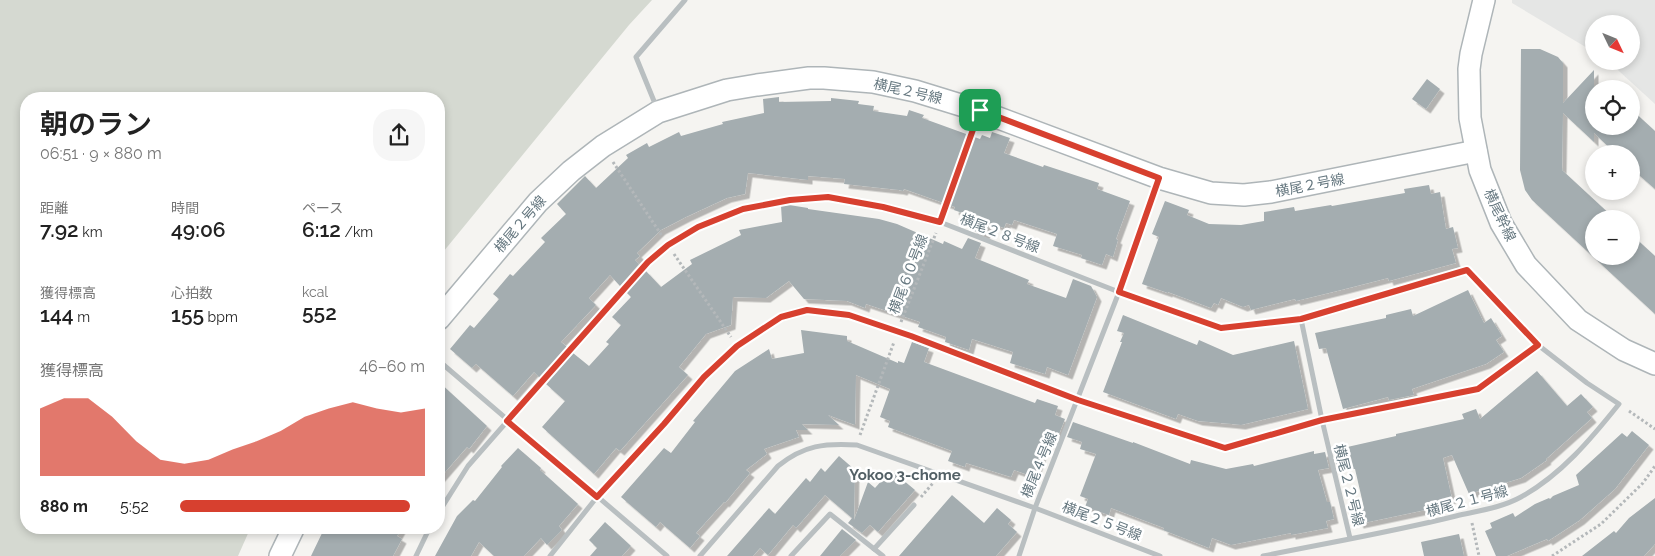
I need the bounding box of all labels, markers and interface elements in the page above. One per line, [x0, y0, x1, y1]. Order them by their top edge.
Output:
north arrow [1585, 15, 1640, 70]
map controls [1585, 15, 1640, 265]
street label: 横尾２号線 [872, 75, 944, 107]
button: locate [1585, 80, 1640, 135]
pin [959, 89, 1001, 131]
icon: arrive [966, 96, 994, 124]
text: 朝のラン [40, 108, 152, 141]
button: share [373, 109, 425, 161]
text: 06:51 · 9 × 880 m [40, 144, 162, 163]
button: + [1585, 145, 1640, 200]
street label: 横尾２号線 [1274, 170, 1346, 200]
street label: 横尾幹線 [1481, 186, 1519, 244]
street label: 横尾２号線 [491, 192, 549, 256]
text: 距離 [40, 200, 68, 216]
text: 時間 [171, 200, 199, 216]
text: ペース [302, 200, 343, 216]
street label: 横尾２８号線 [958, 210, 1042, 256]
button: − [1585, 210, 1640, 265]
text: 7.92 [40, 217, 79, 242]
text: 49:06 [171, 217, 226, 242]
text: 6:12 [302, 217, 341, 242]
text: km [79, 224, 103, 240]
text: /km [341, 224, 373, 240]
street label: 横尾６０号線 [885, 232, 931, 316]
text: kcal [302, 284, 328, 300]
text: 獲得標高 [40, 285, 96, 301]
text: 心拍数 [171, 285, 213, 301]
text: 552 [302, 300, 337, 325]
text: 144 [40, 302, 74, 327]
text: 155 [171, 302, 204, 327]
text: m [74, 309, 90, 325]
text: bpm [204, 309, 238, 325]
text: 46–60 m [359, 357, 425, 376]
text: 獲得標高 [40, 361, 104, 380]
street label: 横尾４号線 [1018, 430, 1060, 500]
street label: 横尾２２号線 [1331, 442, 1367, 528]
district label: Yokoo 3-chome [849, 466, 961, 484]
street label: 横尾２１号線 [1424, 482, 1510, 520]
text: 880 m [40, 497, 88, 516]
text: 5:52 [120, 497, 149, 516]
street label: 横尾２５号線 [1060, 498, 1144, 544]

